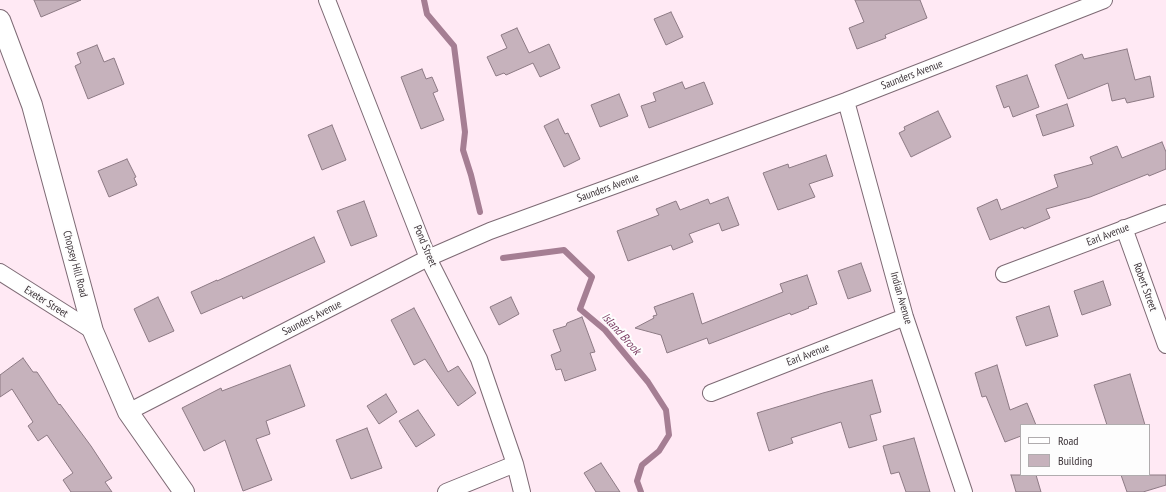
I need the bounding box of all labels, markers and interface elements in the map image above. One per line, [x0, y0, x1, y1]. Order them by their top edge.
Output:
street label: Saunders Avenue [879, 57, 945, 93]
street label: Saunders Avenue [575, 171, 641, 205]
street label: Earl Avenue [1085, 221, 1131, 249]
street label: Pond Street [410, 223, 440, 269]
street label: Chopsey Hill Road [60, 229, 90, 299]
street label: Robert Street [1130, 261, 1160, 313]
street label: Indian Avenue [887, 270, 915, 326]
street label: Exeter Street [22, 283, 70, 321]
street label: Saunders Avenue [280, 297, 344, 339]
water label: Island Brook [598, 310, 644, 358]
street label: Earl Avenue [785, 341, 831, 369]
legend [1020, 424, 1150, 476]
text: Road [1058, 433, 1078, 448]
text: Building [1058, 453, 1093, 468]

